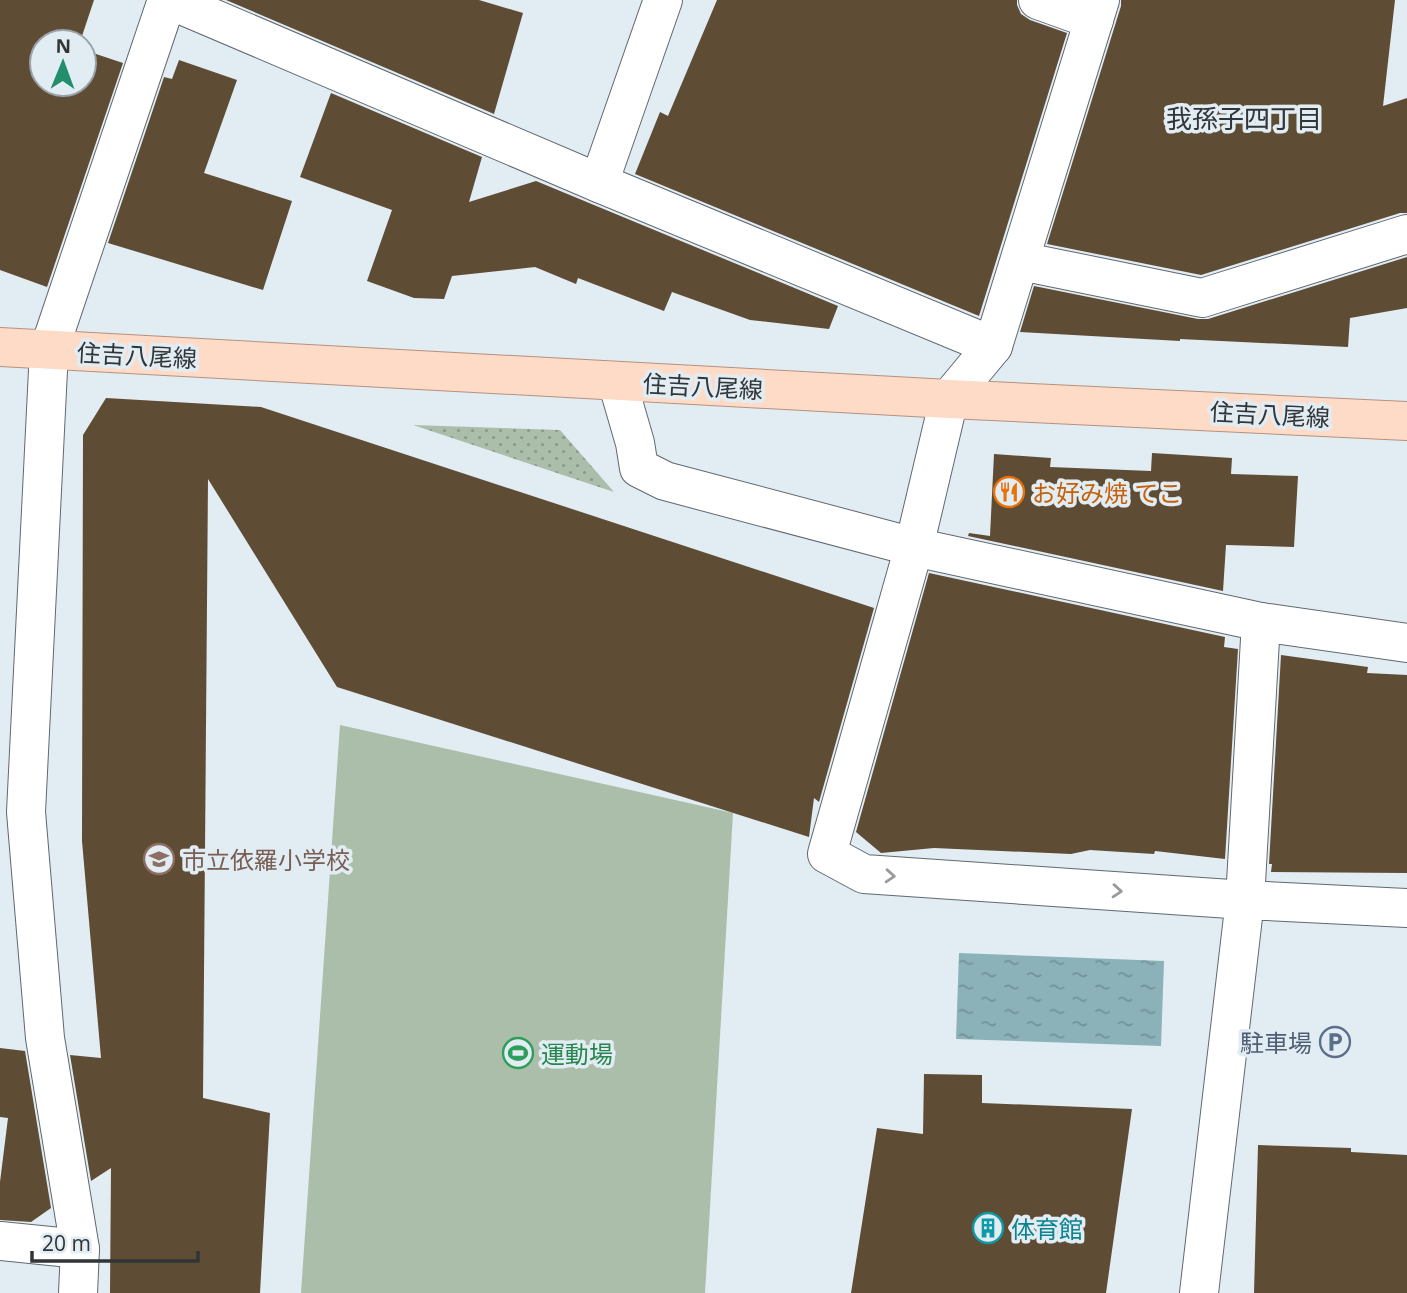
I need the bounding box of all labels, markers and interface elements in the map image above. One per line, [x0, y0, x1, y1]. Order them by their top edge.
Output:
north arrow [28, 28, 98, 98]
text: N [55, 33, 71, 59]
district label: 我孫子四丁目 [1166, 100, 1322, 136]
street label: 住吉八尾線 [76, 335, 198, 375]
street label: 住吉八尾線 [642, 366, 764, 406]
street label: 住吉八尾線 [1209, 394, 1331, 434]
restaurant icon: お好み焼 てこ [992, 475, 1026, 509]
place label: お好み焼 てこ [1032, 476, 1182, 509]
school or university icon: 市立依羅小学校 [142, 842, 176, 876]
place label: 市立依羅小学校 [182, 843, 350, 876]
one-way arrow [885, 868, 896, 883]
one-way arrow [1111, 883, 1122, 898]
parking icon: 駐車場 [1318, 1025, 1352, 1059]
place label: 駐車場 [1240, 1026, 1312, 1059]
sports icon: 運動場 [501, 1036, 535, 1070]
place label: 運動場 [541, 1037, 613, 1070]
building icon: 体育館 [971, 1211, 1005, 1245]
place label: 体育館 [1011, 1212, 1083, 1245]
scale bar [32, 1220, 198, 1264]
text: 20 m [42, 1229, 91, 1257]

